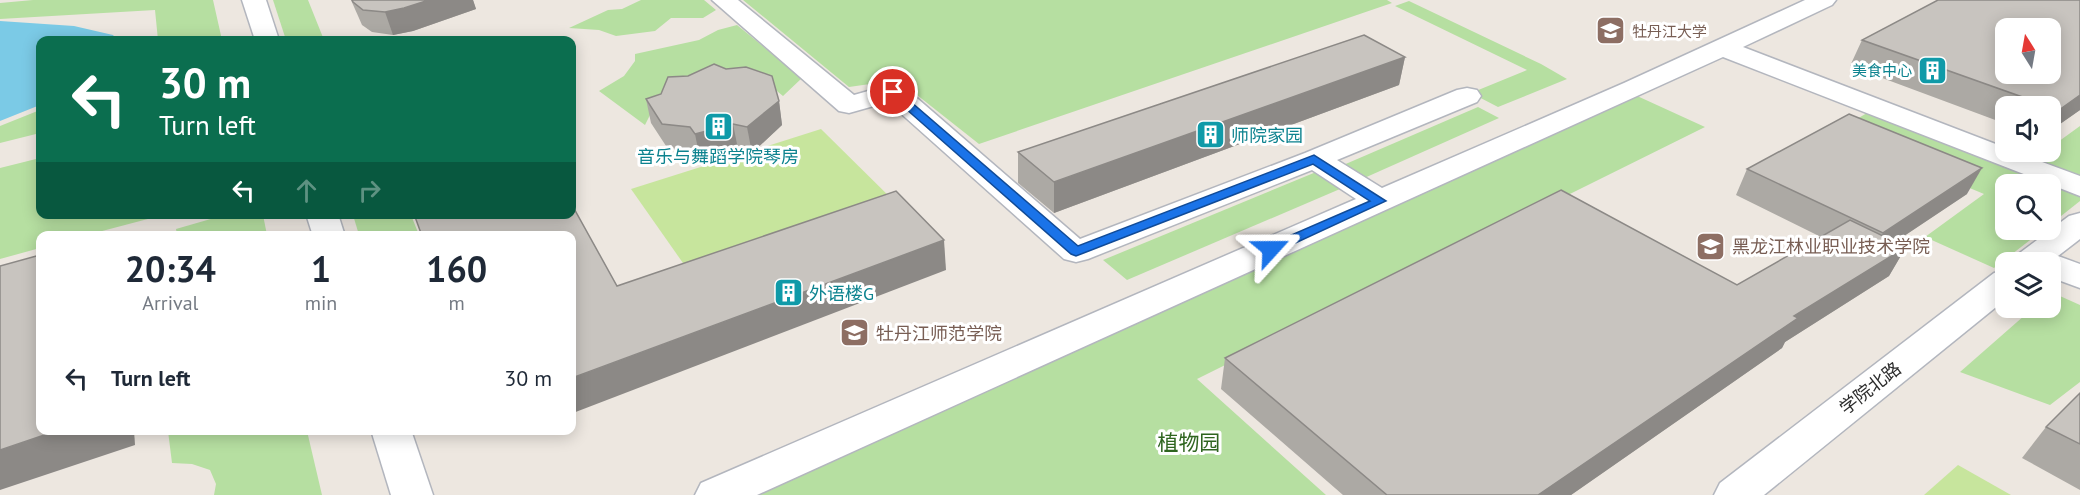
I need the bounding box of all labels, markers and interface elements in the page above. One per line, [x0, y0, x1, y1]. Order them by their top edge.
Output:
school or university icon: 牡丹江大学 [1595, 15, 1627, 47]
north arrow [1995, 18, 2061, 84]
map controls [1995, 18, 2061, 318]
place label: 牡丹江大学 [1632, 22, 1707, 41]
building icon: 美食中心 [1917, 54, 1949, 86]
text: 30 m [159, 55, 251, 110]
icon: left [60, 60, 138, 138]
place label: 美食中心 [1852, 61, 1912, 80]
pin [867, 66, 918, 117]
icon: arrive [876, 75, 909, 108]
button: sound [1995, 96, 2061, 162]
text: Turn left [159, 108, 256, 142]
building icon: 音乐与舞蹈学院琴房 [702, 111, 734, 143]
building icon: 师院家园 [1194, 119, 1226, 151]
place label: 师院家园 [1231, 124, 1303, 147]
place label: 音乐与舞蹈学院琴房 [637, 145, 799, 168]
icon: left [227, 174, 260, 207]
icon: ahead [290, 174, 323, 207]
icon: right [353, 174, 386, 207]
button: search [1995, 174, 2061, 240]
position arrow [1239, 217, 1303, 281]
school or university icon: 黑龙江林业职业技术学院 [1695, 230, 1727, 262]
place label: 黑龙江林业职业技术学院 [1732, 235, 1930, 258]
text: 20:34 [125, 245, 216, 292]
text: 1 [311, 245, 331, 292]
text: 160 [426, 245, 487, 292]
button: layers [1995, 252, 2061, 318]
building icon: 外语楼G [772, 277, 804, 309]
place label: 外语楼G [809, 282, 874, 305]
text: Arrival [142, 290, 198, 316]
text: min [305, 290, 337, 316]
text: m [449, 290, 465, 316]
school or university icon: 牡丹江师范学院 [839, 317, 871, 349]
place label: 牡丹江师范学院 [876, 322, 1002, 345]
street label: 学院北路 [1835, 357, 1905, 419]
icon: left [60, 362, 93, 395]
text: Turn left [111, 364, 191, 392]
text: 30 m [504, 364, 552, 392]
park label: 植物园 [1158, 429, 1221, 456]

